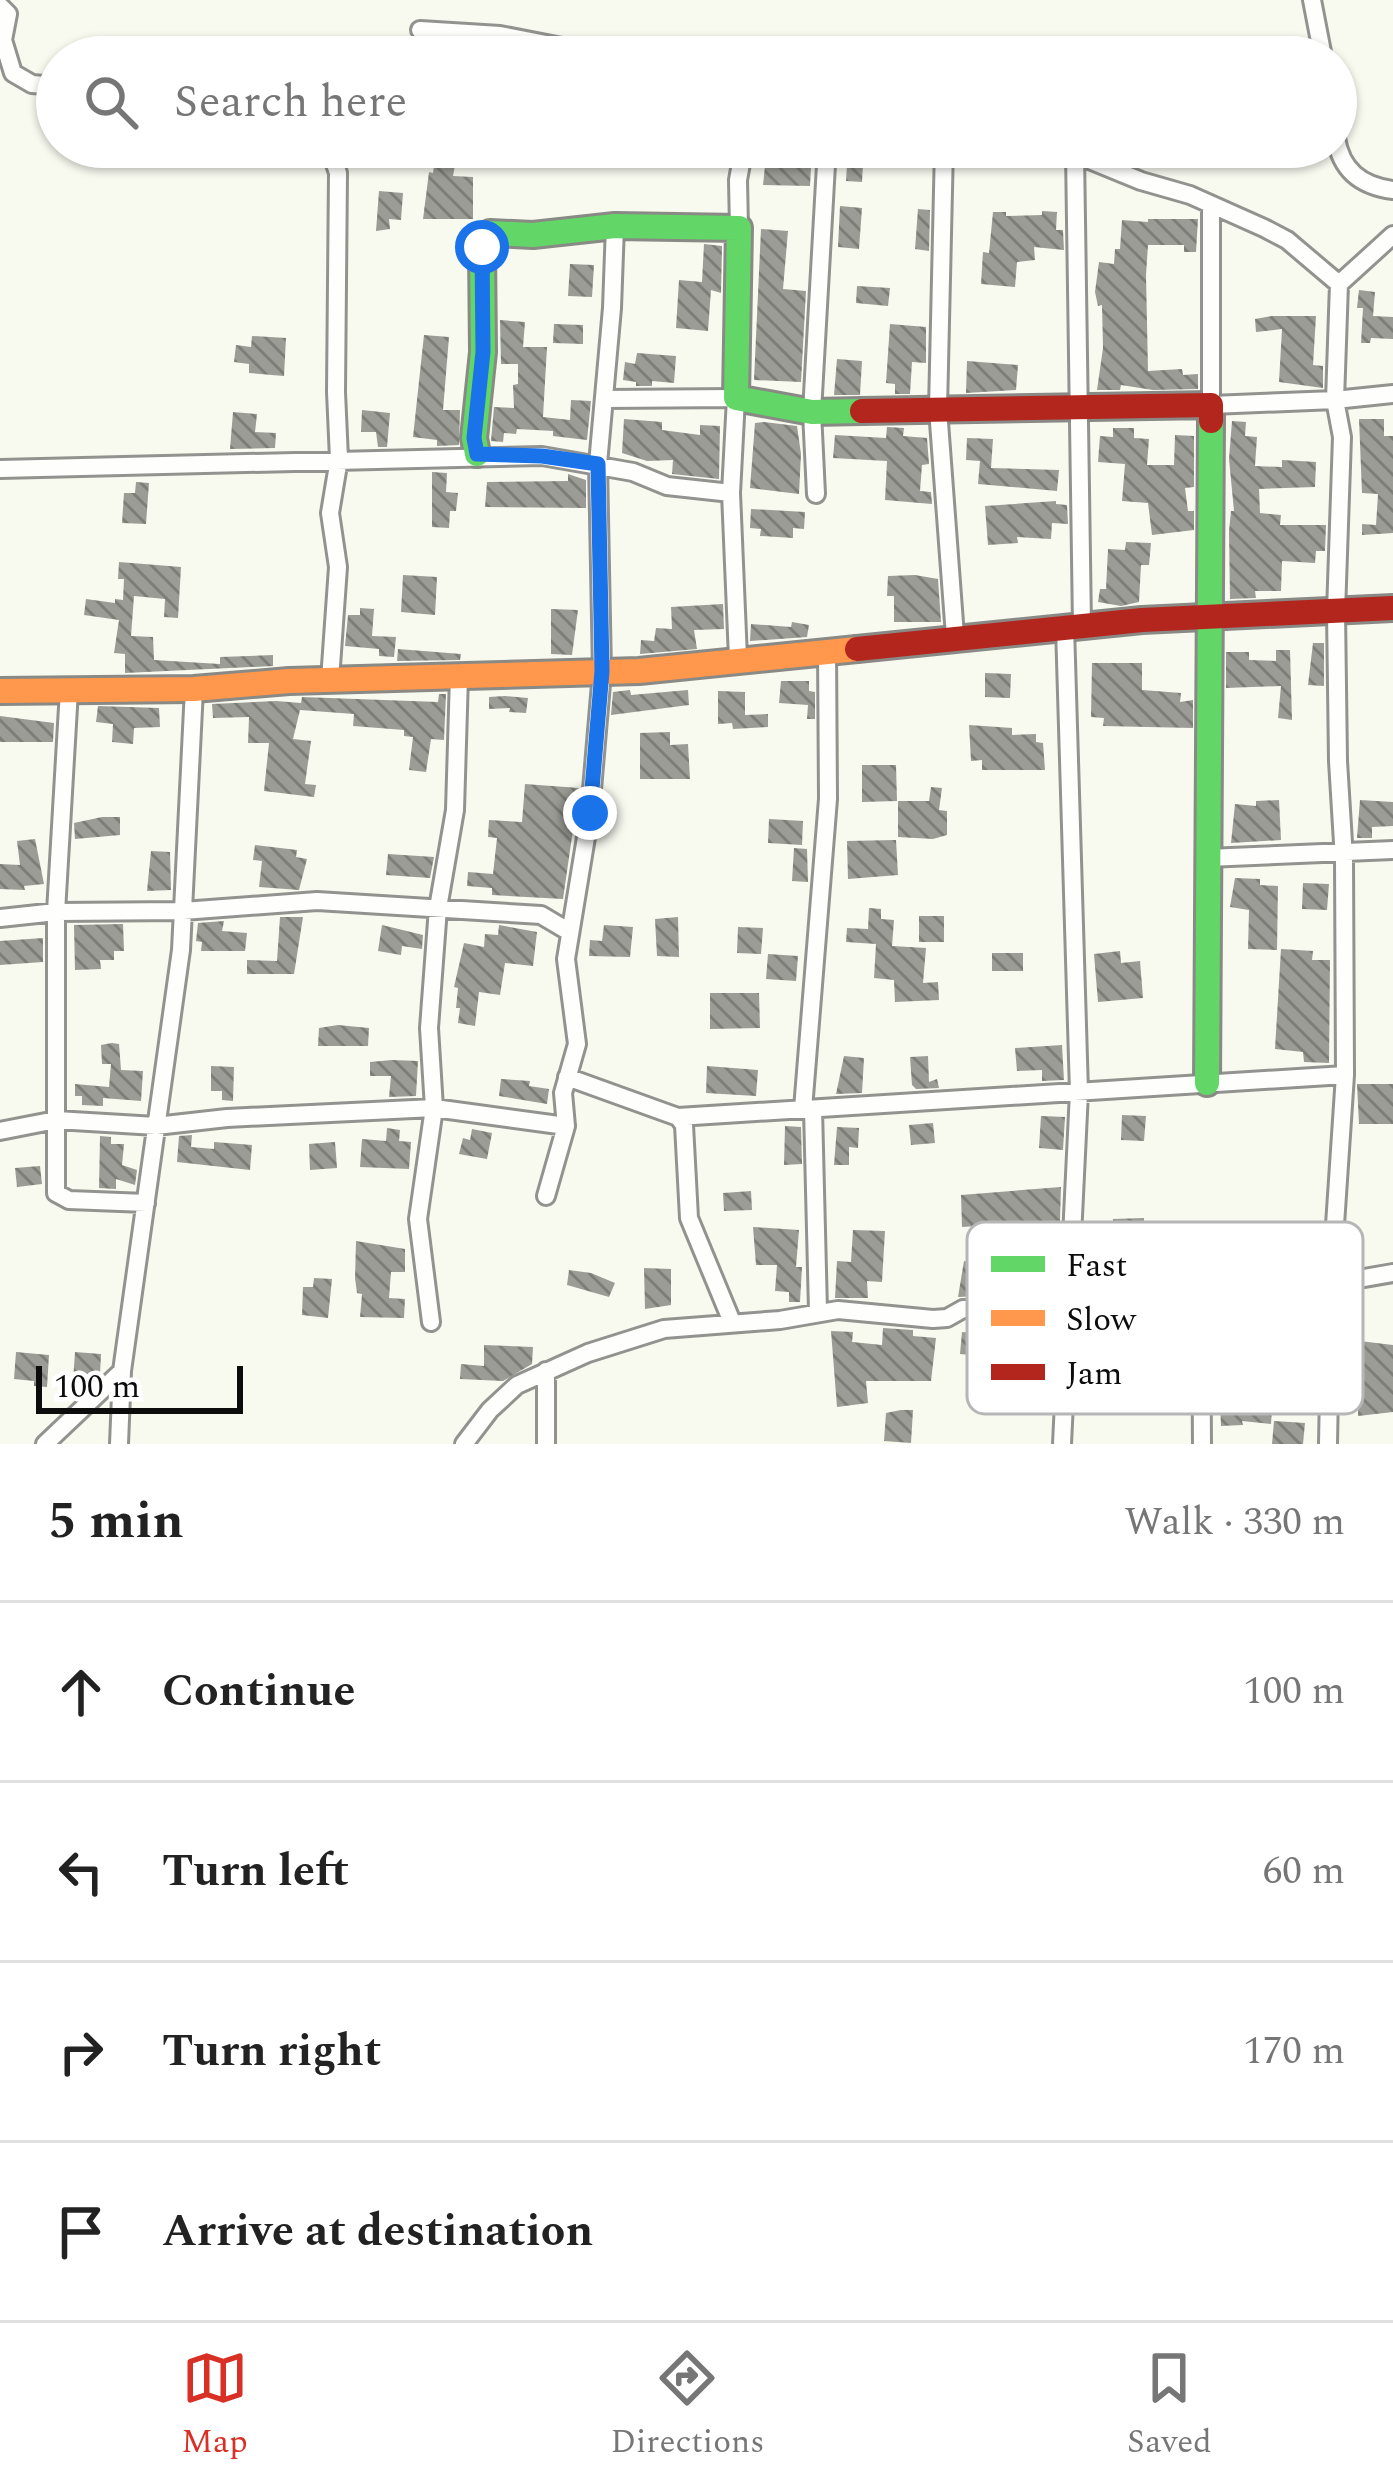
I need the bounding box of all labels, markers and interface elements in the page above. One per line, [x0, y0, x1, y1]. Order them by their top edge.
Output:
search box [36, 36, 1357, 168]
text: Search here [174, 68, 407, 137]
icon: search [78, 69, 144, 135]
route start [455, 220, 509, 274]
route end [563, 786, 617, 840]
legend [967, 1222, 1363, 1414]
text: Fast [1066, 1241, 1127, 1291]
text: Slow [1066, 1295, 1137, 1345]
text: Jam [1066, 1349, 1122, 1399]
scale bar [36, 1360, 243, 1413]
text: 100 m [54, 1362, 140, 1412]
text: 5 min [48, 1483, 184, 1561]
text: Walk · 330 m [1124, 1493, 1345, 1552]
text: Continue [162, 1657, 355, 1726]
icon: ahead [48, 1659, 114, 1725]
text: 100 m [1243, 1662, 1345, 1721]
text: Turn left [162, 1837, 349, 1906]
icon: left [48, 1839, 114, 1905]
text: 60 m [1263, 1842, 1345, 1901]
text: Turn right [162, 2017, 381, 2086]
icon: right [48, 2019, 114, 2085]
text: 170 m [1243, 2022, 1345, 2081]
text: Arrive at destination [162, 2197, 593, 2266]
icon: arrive [48, 2199, 114, 2265]
tab: Map [181, 2345, 248, 2467]
tab: Directions [610, 2345, 764, 2467]
tab: Saved [1127, 2345, 1212, 2467]

